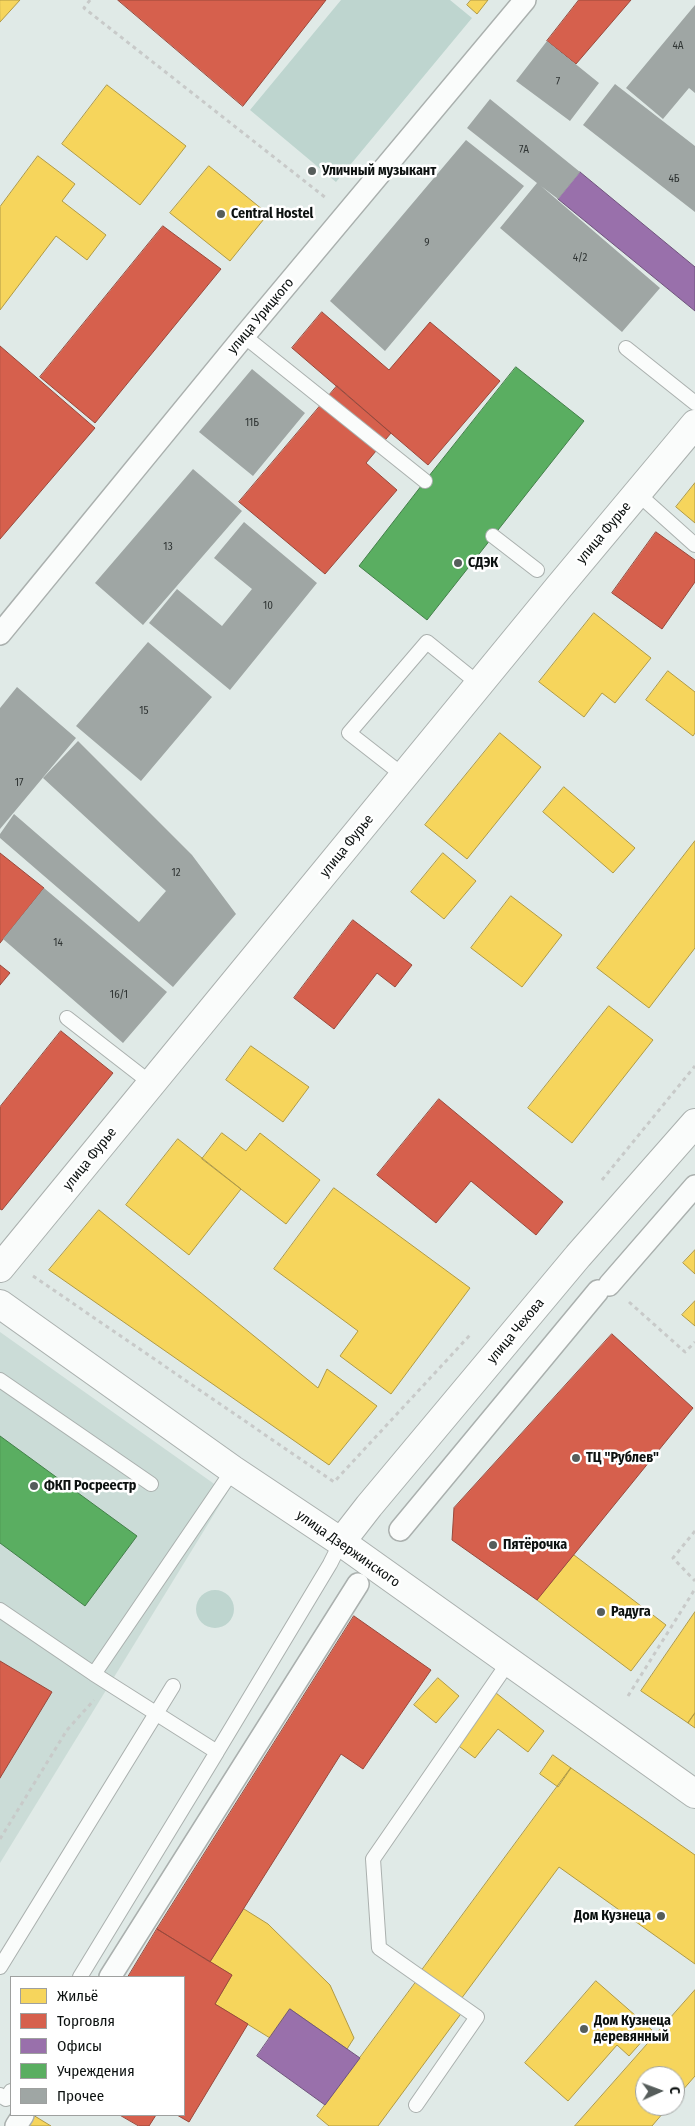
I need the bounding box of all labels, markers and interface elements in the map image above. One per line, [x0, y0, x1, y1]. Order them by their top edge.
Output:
house number: 4А [672, 39, 684, 53]
house number: 7 [556, 75, 560, 89]
house number: 7А [519, 143, 529, 157]
place label: Уличный музыкант [322, 163, 436, 179]
marker: Уличный музыкант [306, 165, 318, 177]
house number: 4Б [668, 172, 680, 186]
place label: Central Hostel [231, 206, 313, 222]
marker: Central Hostel [215, 208, 227, 220]
house number: 9 [424, 236, 430, 250]
house number: 4/2 [573, 251, 587, 265]
street label: улица Урицкого [224, 275, 298, 357]
house number: 11Б [245, 416, 259, 430]
street label: улица Фурье [573, 499, 635, 567]
house number: 13 [163, 540, 173, 554]
place label: СДЭК [468, 555, 498, 571]
marker: СДЭК [452, 557, 464, 569]
house number: 10 [263, 599, 273, 613]
house number: 15 [139, 704, 149, 718]
house number: 17 [15, 776, 23, 790]
street label: улица Фурье [317, 811, 377, 881]
house number: 12 [171, 866, 181, 880]
house number: 14 [53, 936, 63, 950]
house number: 16/1 [110, 988, 128, 1002]
street label: улица Фурье [60, 1124, 120, 1194]
street label: улица Чехова [484, 1295, 548, 1367]
place label: ТЦ "Рублев" [586, 1450, 659, 1466]
marker: ТЦ "Рублев" [570, 1452, 582, 1464]
place label: ФКП Росреестр [44, 1478, 136, 1494]
marker: ФКП Росреестр [28, 1480, 40, 1492]
street label: улица Дзержинского [293, 1507, 403, 1591]
place label: Пятёрочка [503, 1537, 567, 1553]
marker: Пятёрочка [487, 1539, 499, 1551]
place label: Радуга [611, 1604, 651, 1620]
marker: Радуга [595, 1606, 607, 1618]
place label: Дом Кузнеца [574, 1908, 651, 1924]
marker: Дом Кузнеца [655, 1910, 667, 1922]
legend [10, 1976, 185, 2116]
text: Жильё [57, 1987, 98, 2005]
text: Торговля [57, 2012, 115, 2030]
place label: Дом Кузнеца деревянный [594, 2013, 671, 2045]
marker: Дом Кузнеца деревянный [578, 2023, 590, 2035]
text: Офисы [57, 2037, 102, 2055]
text: Учреждения [57, 2062, 135, 2080]
north arrow [635, 2066, 685, 2116]
text: Прочее [57, 2087, 104, 2105]
text: С [666, 2087, 683, 2094]

